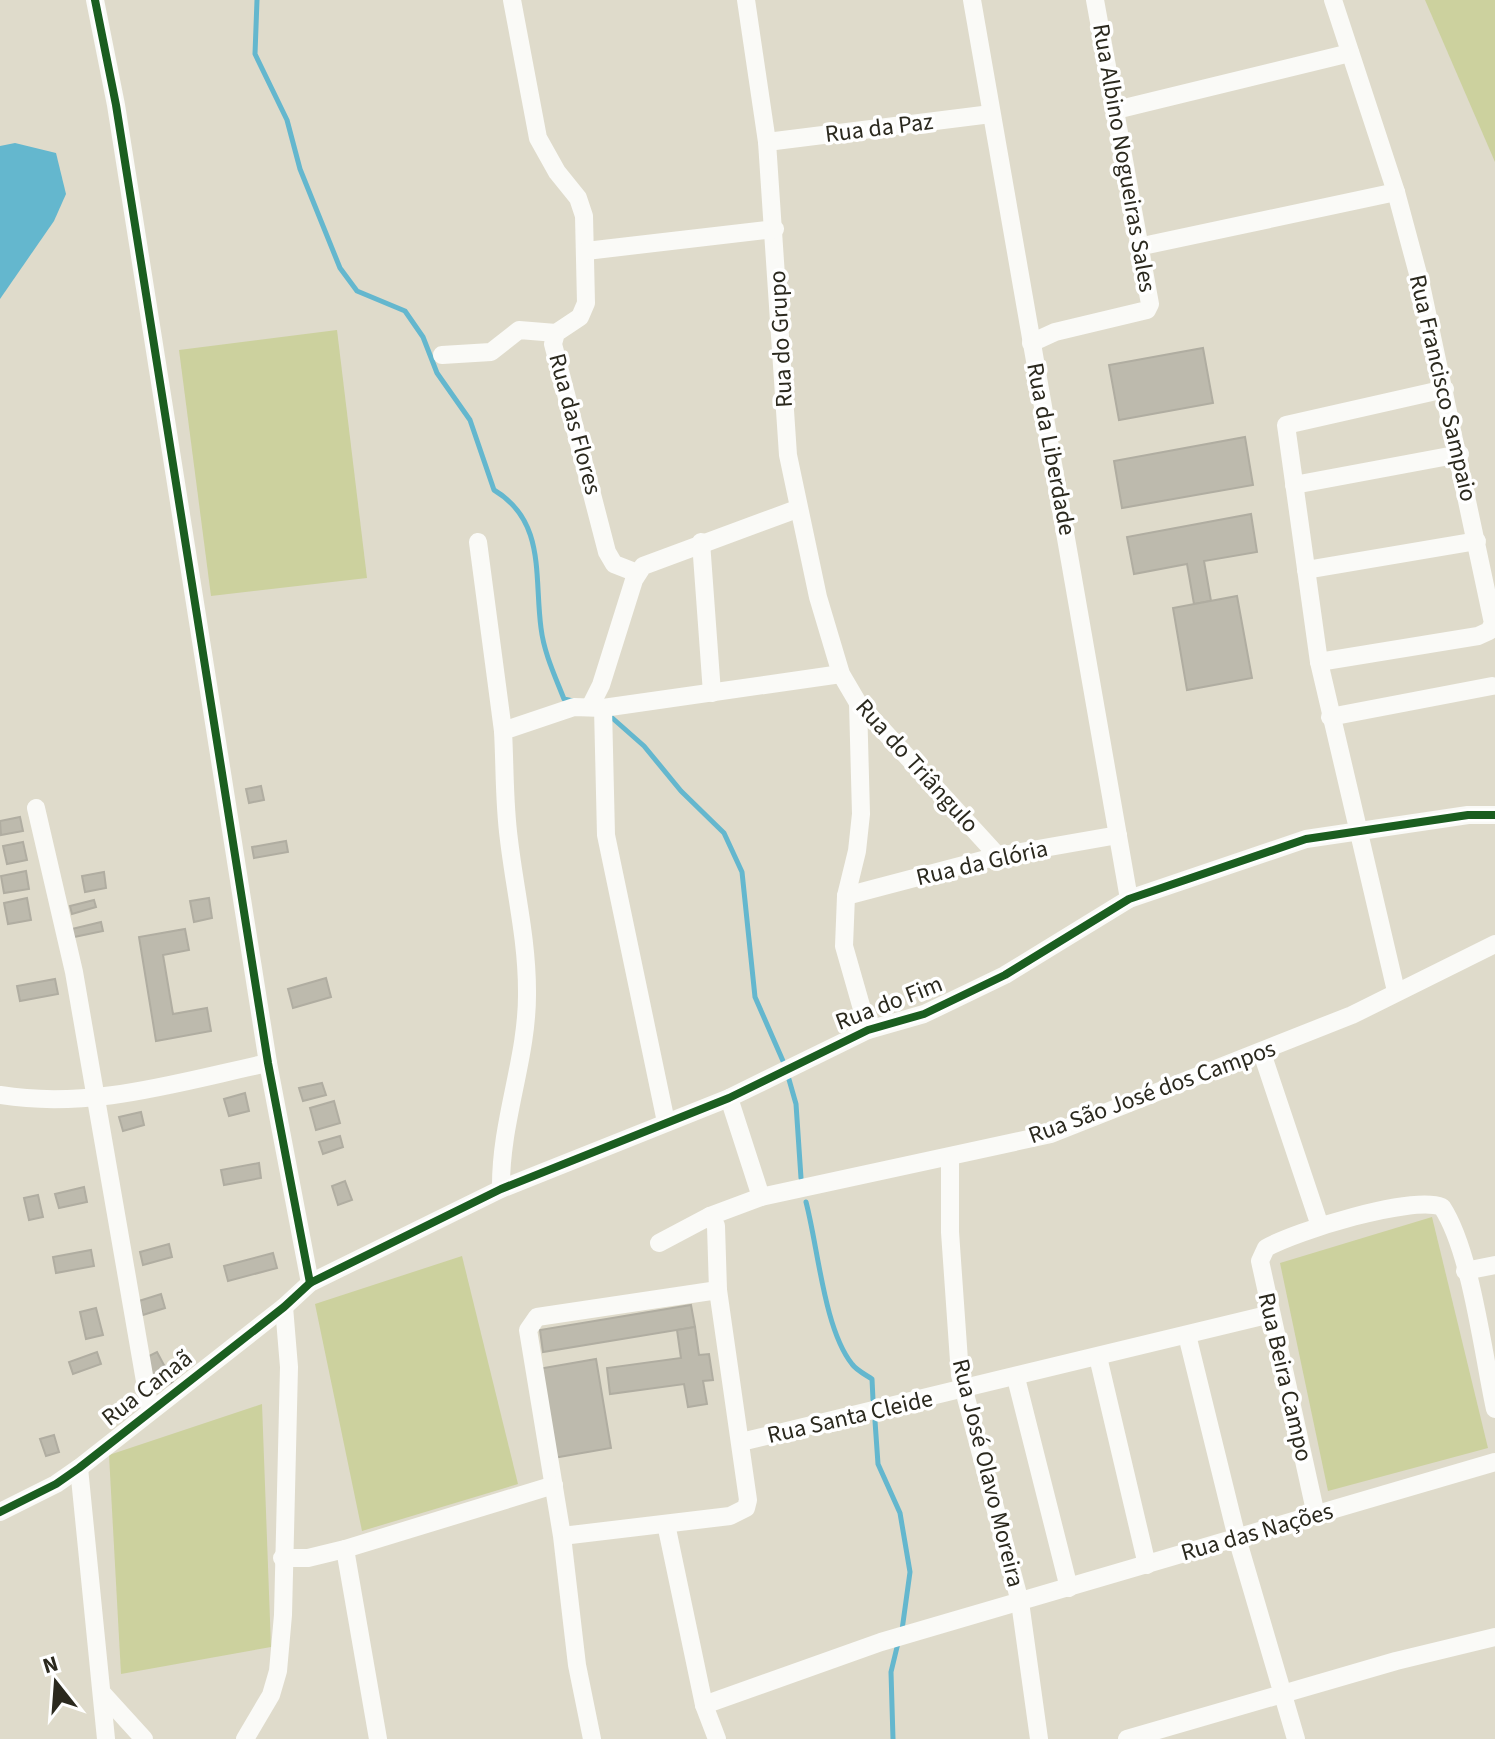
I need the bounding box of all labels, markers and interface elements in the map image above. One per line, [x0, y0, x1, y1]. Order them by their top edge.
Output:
street label: Rua Albino Nogueiras Sales [1083, 21, 1165, 295]
street label: Rua da Paz [823, 104, 935, 152]
street label: Rua do Grupo [760, 270, 802, 408]
street label: Rua Francisco Sampaio [1400, 271, 1486, 505]
street label: Rua das Flores [539, 349, 611, 499]
street label: Rua da Liberdade [1017, 360, 1085, 538]
street label: Rua do Triângulo [847, 691, 987, 841]
street label: Rua da Glória [913, 831, 1051, 895]
street label: Rua do Fim [830, 967, 948, 1039]
street label: Rua São José dos Campos [1024, 1031, 1280, 1153]
street label: Rua Beira Campo [1249, 1289, 1321, 1465]
street label: Rua Canaã [94, 1341, 200, 1435]
street label: Rua José Olavo Moreira [943, 1355, 1033, 1591]
street label: Rua Santa Cleide [764, 1381, 936, 1453]
street label: Rua das Nações [1177, 1494, 1337, 1570]
north arrow [16, 1643, 96, 1723]
text: N [39, 1647, 62, 1682]

